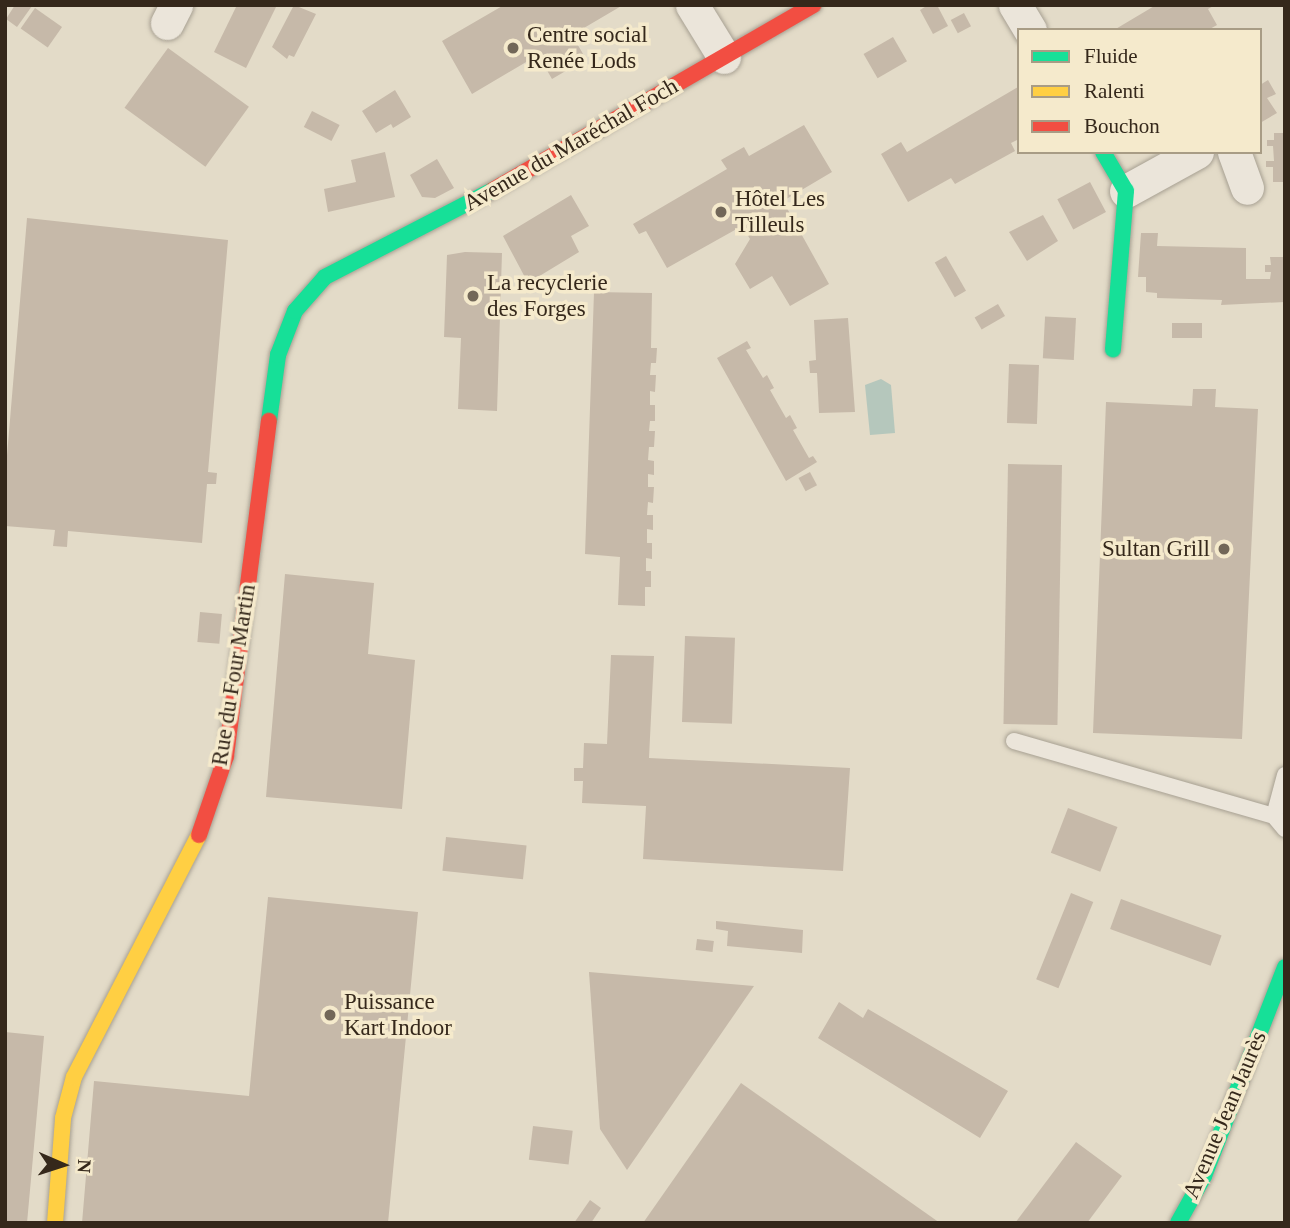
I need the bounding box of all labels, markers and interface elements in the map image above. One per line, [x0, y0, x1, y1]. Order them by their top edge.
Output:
place label: Centre social Renée Lods [527, 21, 648, 75]
legend [1017, 28, 1262, 154]
marker: Centre social Renée Lods [505, 40, 521, 56]
text: Fluide [1084, 44, 1138, 68]
street label: Avenue du Maréchal Foch [459, 72, 683, 218]
text: Ralenti [1084, 79, 1145, 103]
text: Bouchon [1084, 114, 1160, 138]
place label: Hôtel Les Tilleuls [735, 185, 825, 239]
marker: Hôtel Les Tilleuls [713, 204, 729, 220]
place label: La recyclerie des Forges [487, 269, 608, 323]
marker: La recyclerie des Forges [465, 288, 481, 304]
place label: Sultan Grill [1102, 535, 1210, 563]
marker: Sultan Grill [1216, 541, 1232, 557]
street label: Rue du Four Martin [206, 582, 262, 768]
place label: Puissance Kart Indoor [344, 988, 452, 1042]
marker: Puissance Kart Indoor [322, 1007, 338, 1023]
street label: Avenue Jean Jaurès [1177, 1027, 1273, 1203]
north arrow [28, 1130, 98, 1200]
text: N [74, 1159, 95, 1174]

